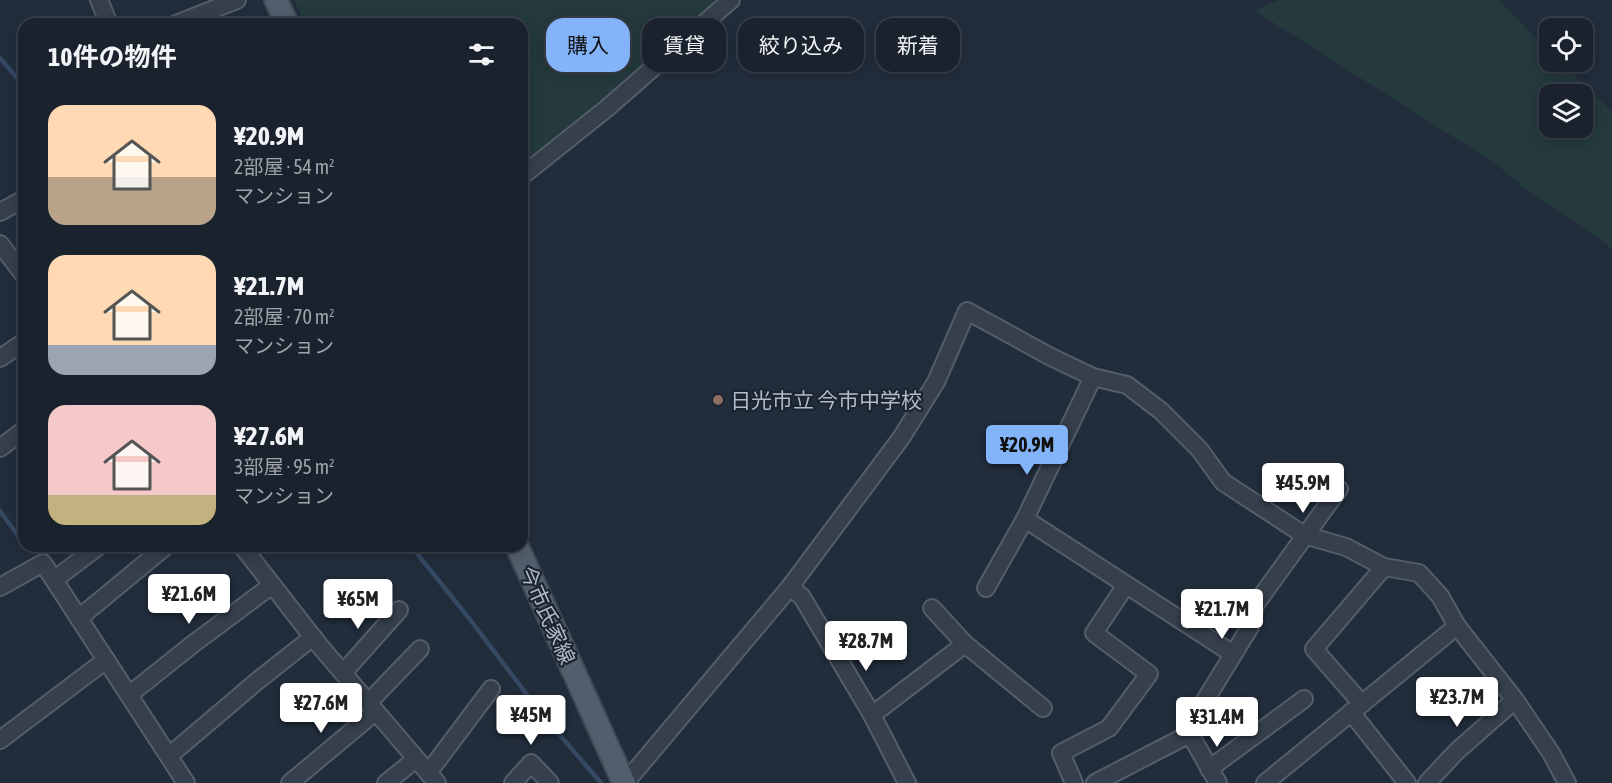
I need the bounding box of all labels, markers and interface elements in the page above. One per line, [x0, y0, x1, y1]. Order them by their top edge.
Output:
chip: 購入 [546, 18, 630, 72]
chip: 賃貸 [642, 18, 726, 72]
chip: 絞り込み [738, 18, 864, 72]
chip: 新着 [876, 18, 960, 72]
map controls [1539, 18, 1593, 138]
button: locate [1539, 18, 1593, 72]
icon: filters [465, 38, 498, 71]
text: 10件の物件 [48, 42, 176, 72]
button: layers [1539, 84, 1593, 138]
text: ¥20.9M [234, 121, 304, 151]
icon: home [96, 129, 168, 201]
text: 2部屋 · 54 m² [234, 155, 335, 178]
text: マンション [234, 184, 334, 207]
text: ¥21.7M [234, 271, 304, 301]
icon: home [96, 279, 168, 351]
text: 2部屋 · 70 m² [234, 305, 335, 328]
text: マンション [234, 334, 334, 357]
place label: 日光市立 今市中学校 [730, 388, 922, 412]
marker: 日光市立 今市中学校 [711, 393, 725, 407]
text: ¥27.6M [234, 421, 304, 451]
pin: ¥20.9M [978, 425, 1076, 476]
icon: home [96, 429, 168, 501]
text: ¥20.9M [1000, 433, 1054, 456]
text: 3部屋 · 95 m² [234, 455, 335, 478]
pin: ¥45.9M [1254, 463, 1352, 514]
text: ¥45.9M [1276, 471, 1330, 494]
text: マンション [234, 484, 334, 507]
street label: 今市氏家線 [516, 562, 580, 668]
pin: ¥21.6M [140, 574, 238, 625]
pin: ¥65M [322, 579, 394, 630]
text: ¥21.6M [162, 582, 216, 605]
text: ¥65M [337, 587, 379, 610]
pin: ¥21.7M [1173, 589, 1271, 640]
text: ¥21.7M [1195, 597, 1249, 620]
pin: ¥28.7M [817, 621, 915, 672]
text: ¥28.7M [839, 629, 893, 652]
pin: ¥23.7M [1408, 677, 1506, 728]
pin: ¥27.6M [272, 683, 370, 734]
text: ¥23.7M [1430, 685, 1484, 708]
text: ¥27.6M [294, 691, 348, 714]
pin: ¥45M [495, 695, 567, 746]
pin: ¥31.4M [1168, 697, 1266, 748]
text: ¥45M [510, 703, 552, 726]
text: ¥31.4M [1190, 705, 1244, 728]

